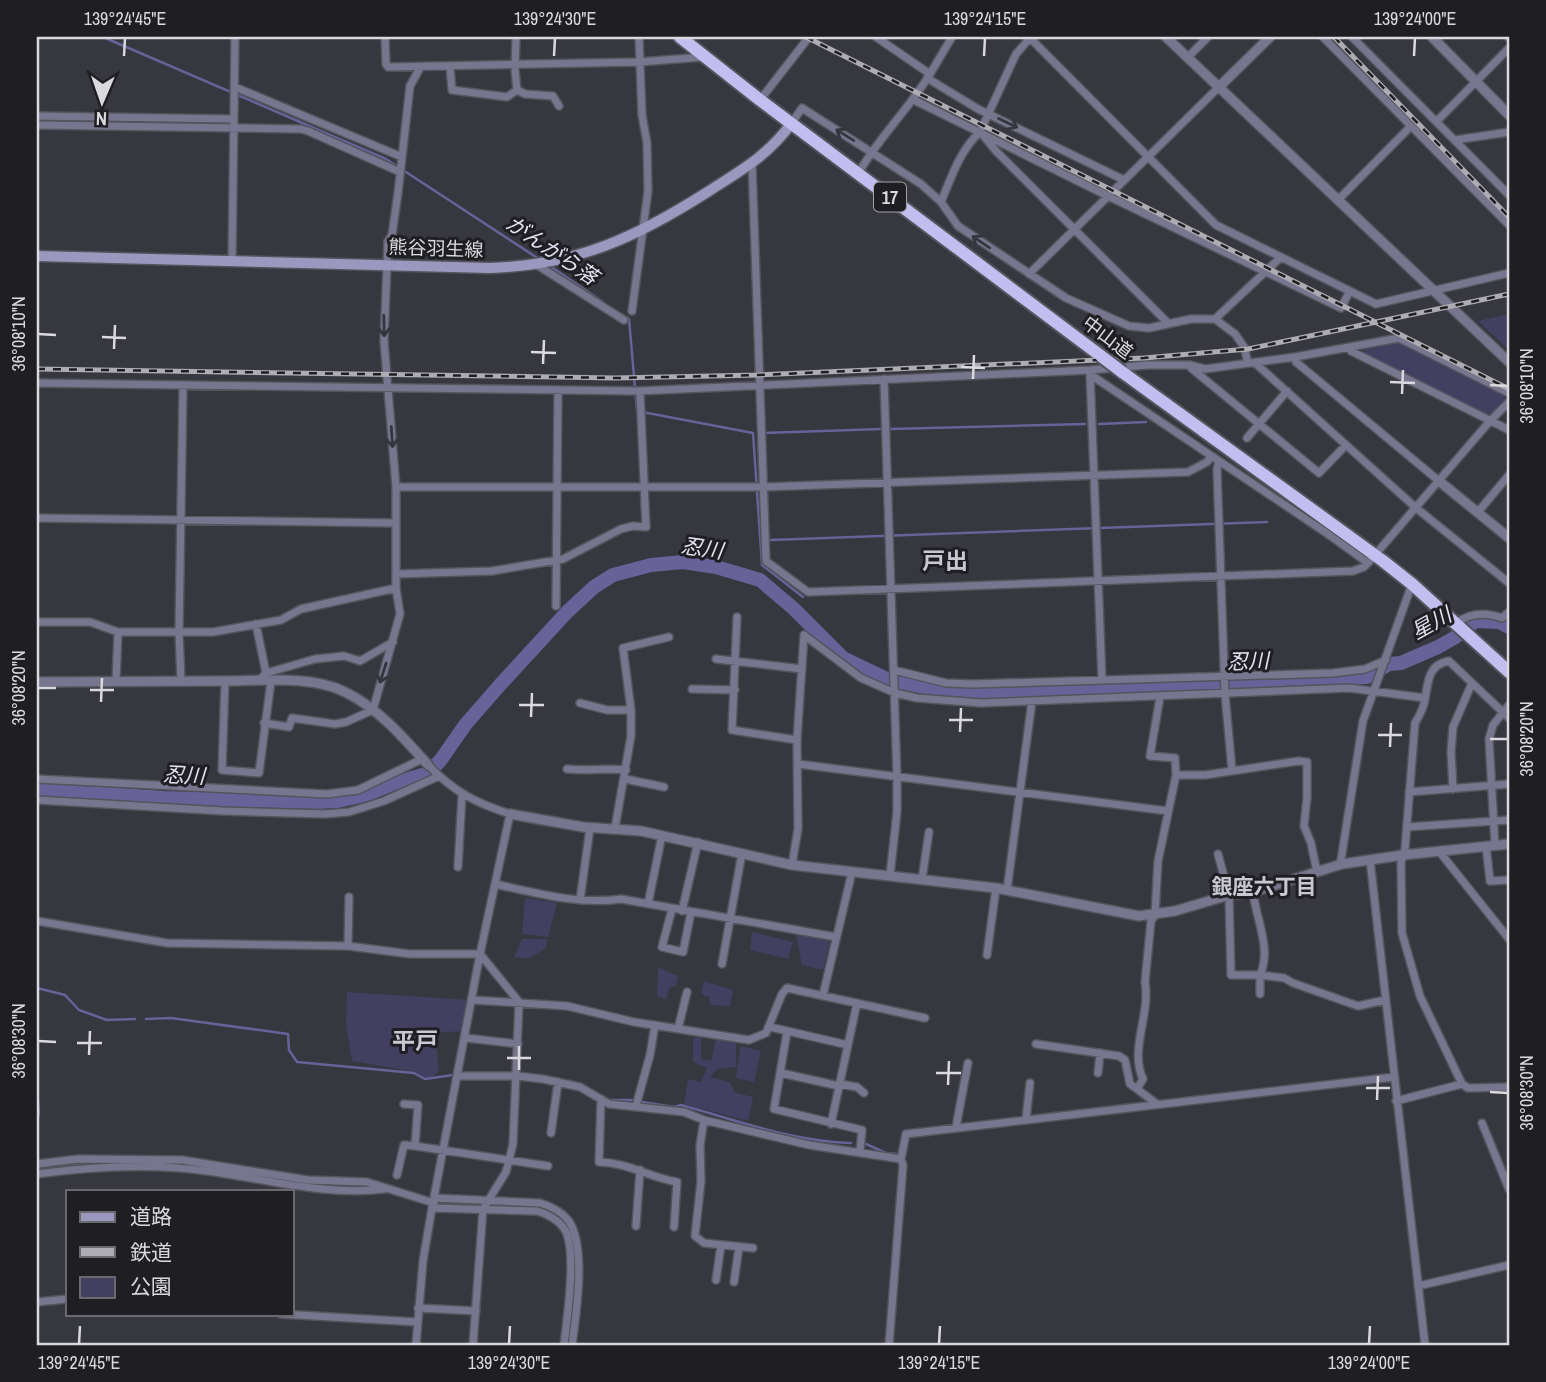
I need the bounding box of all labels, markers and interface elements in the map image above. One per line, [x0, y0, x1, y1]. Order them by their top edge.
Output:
text: 139°24'45"E [84, 6, 166, 31]
text: 139°24'30"E [514, 6, 596, 31]
text: 139°24'15"E [944, 6, 1026, 31]
text: 139°24'00"E [1374, 6, 1456, 31]
north arrow [66, 66, 136, 136]
text: N [95, 106, 107, 132]
one-way arrow [997, 117, 1018, 131]
one-way arrow [836, 127, 856, 141]
road number: 17 [874, 182, 906, 212]
water label: がんがら落 [500, 209, 606, 293]
street label: 熊谷羽生線 [388, 233, 484, 263]
one-way arrow [972, 235, 991, 249]
text: 36°08'10"N [6, 296, 31, 372]
street label: 中山道 [1077, 309, 1139, 365]
one-way arrow [377, 314, 391, 337]
text: 36°08'10"N [1514, 348, 1539, 424]
one-way arrow [386, 425, 399, 448]
water label: 忍川 [679, 531, 727, 566]
district label: 戸出 [922, 545, 968, 576]
water label: 星川 [1406, 599, 1458, 646]
water label: 忍川 [1227, 646, 1271, 676]
text: 36°08'20"N [6, 650, 31, 726]
one-way arrow [376, 661, 388, 683]
text: 36°08'20"N [1514, 701, 1539, 777]
water label: 忍川 [162, 759, 208, 791]
district label: 銀座六丁目 [1212, 872, 1317, 901]
text: 36°08'30"N [6, 1003, 31, 1079]
district label: 平戸 [392, 1025, 438, 1056]
text: 36°08'30"N [1514, 1055, 1539, 1131]
legend [66, 1190, 294, 1316]
text: 道路 [130, 1202, 172, 1231]
text: 鉄道 [130, 1238, 172, 1267]
text: 公園 [130, 1272, 172, 1301]
text: 139°24'45"E [38, 1350, 120, 1375]
text: 139°24'30"E [468, 1350, 550, 1375]
text: 139°24'15"E [898, 1350, 980, 1375]
text: 139°24'00"E [1328, 1350, 1410, 1375]

